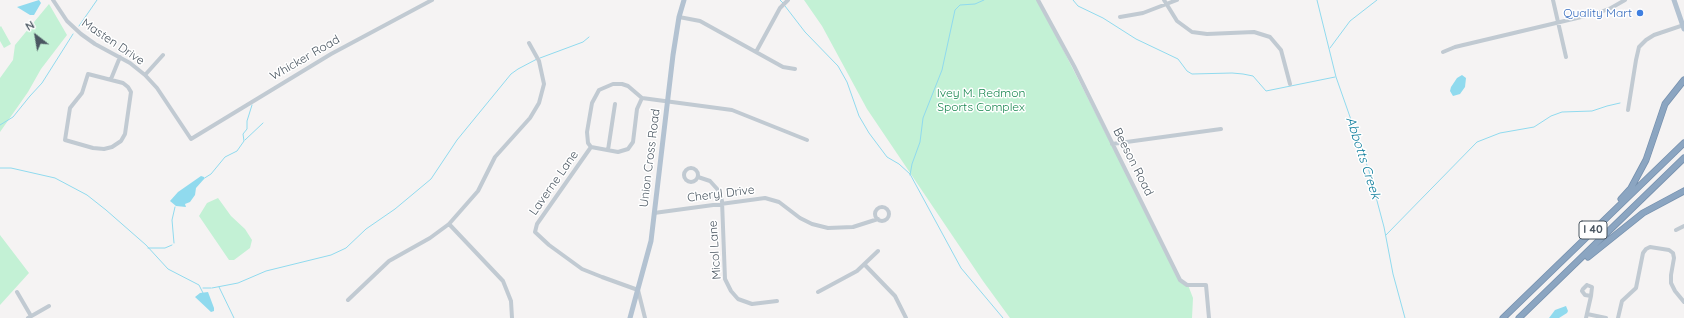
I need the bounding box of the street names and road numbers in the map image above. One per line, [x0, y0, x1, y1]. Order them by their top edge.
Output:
street label: Masten Drive [79, 16, 147, 68]
street label: Whicker Road [268, 32, 342, 84]
street label: Union Cross Road [637, 108, 663, 208]
street label: Beeson Road [1110, 126, 1156, 198]
street label: Laverne Lane [526, 148, 582, 218]
street label: Cheryl Drive [686, 183, 756, 205]
street label: Micol Lane [706, 220, 724, 280]
road number: I 40 [1579, 221, 1607, 239]

